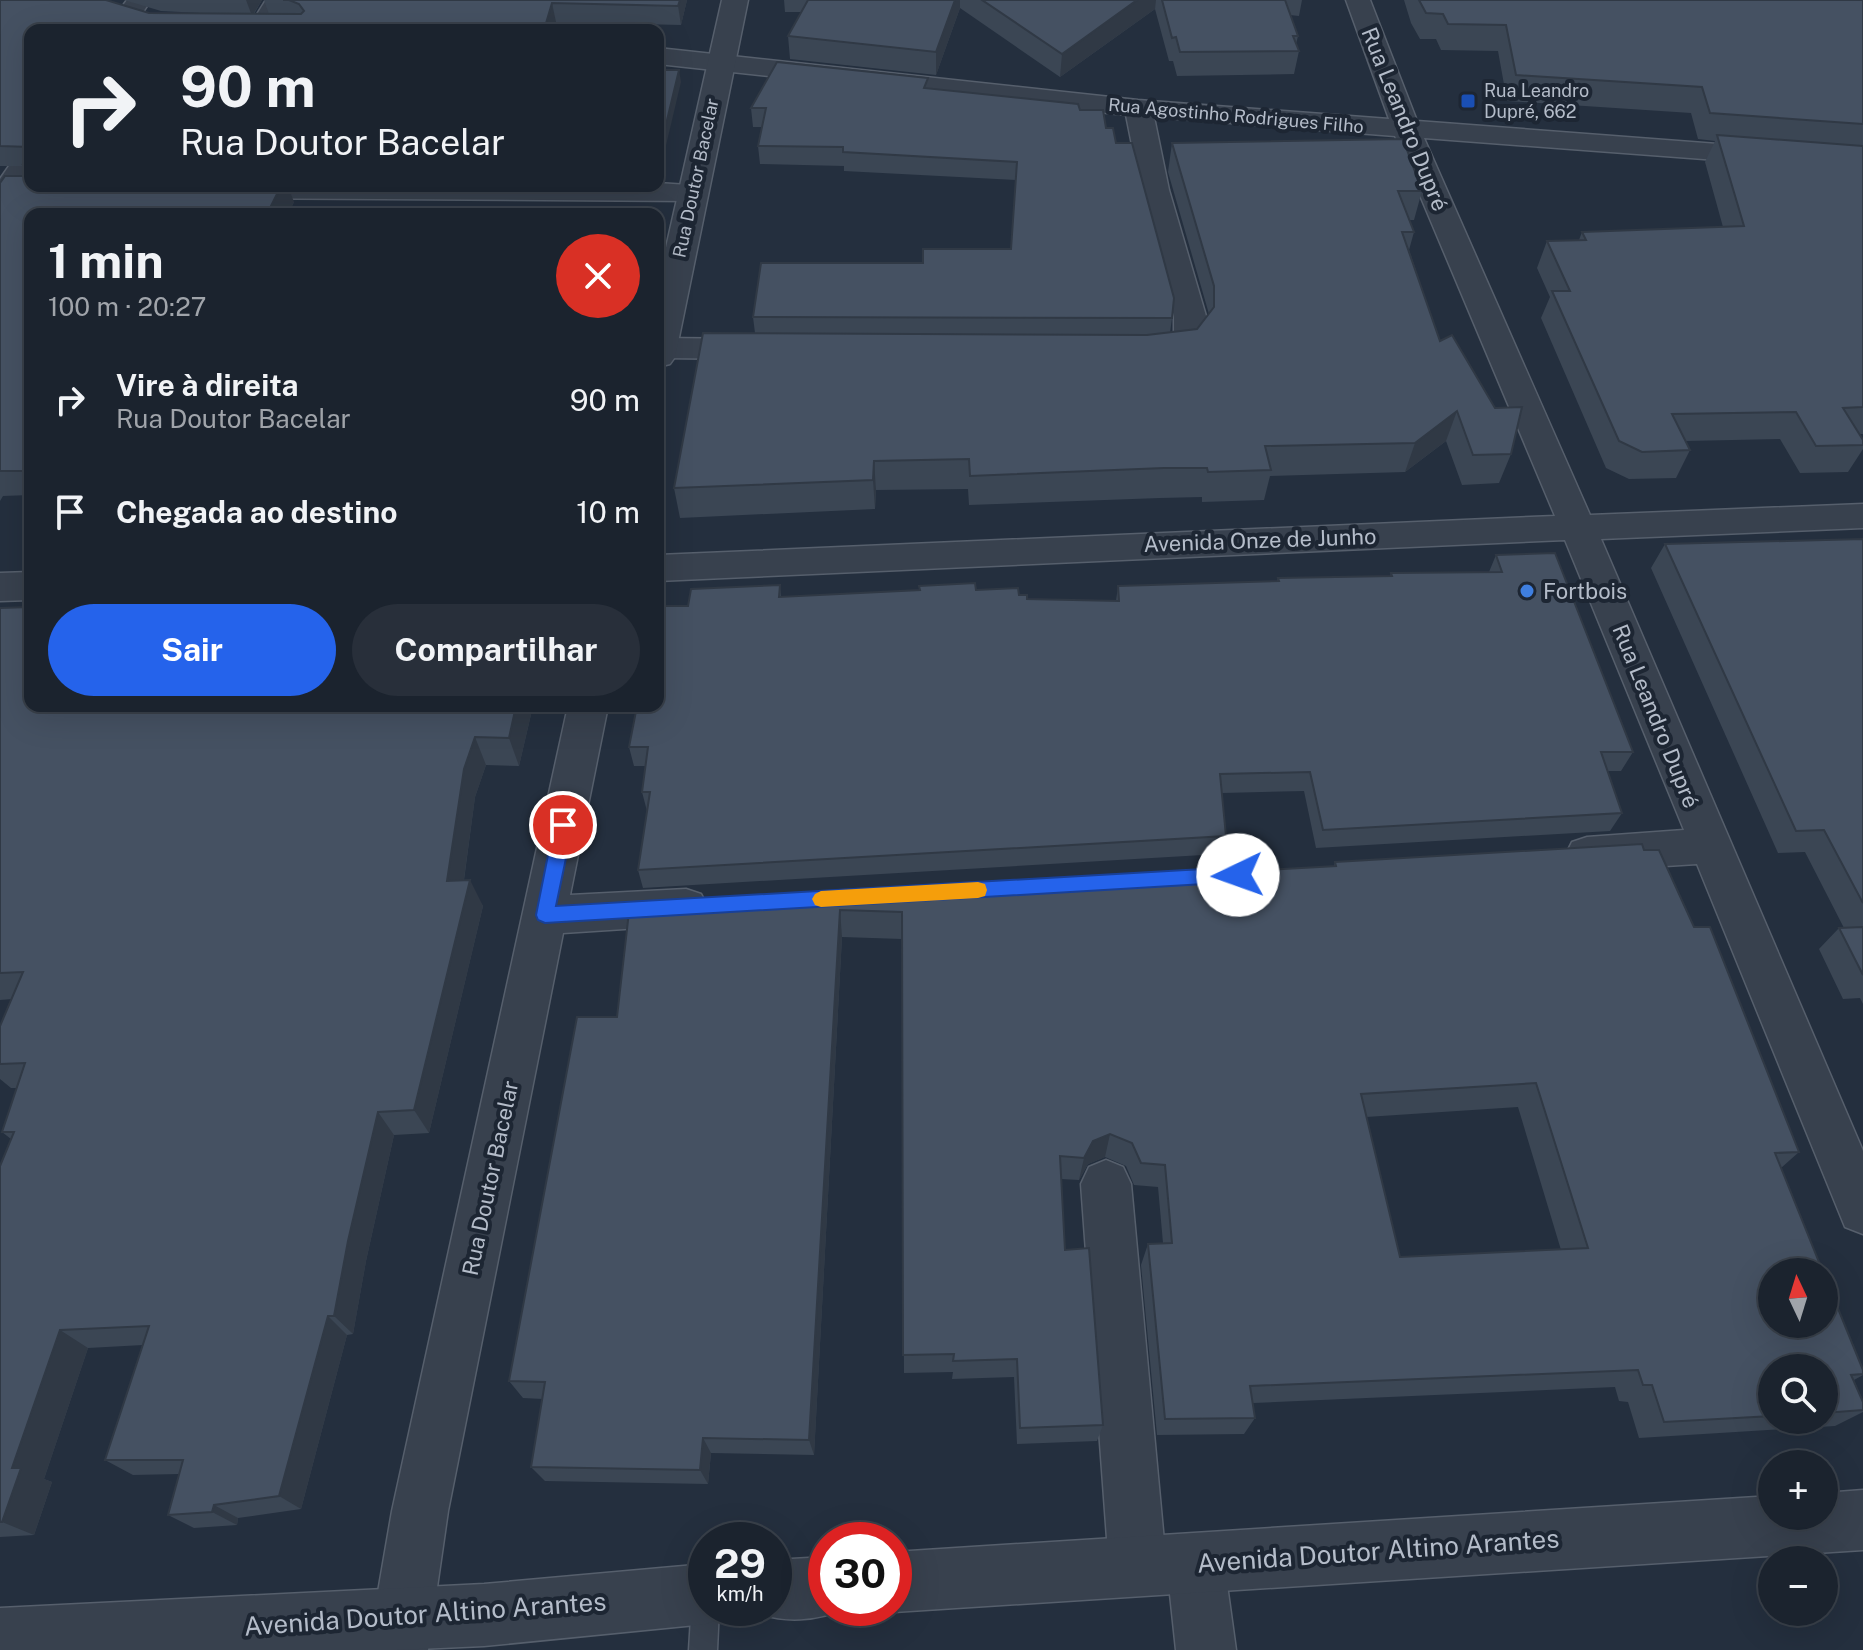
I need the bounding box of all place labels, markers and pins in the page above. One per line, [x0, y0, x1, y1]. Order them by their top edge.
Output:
place label: Rua Leandro Dupré, 662 [1484, 80, 1589, 122]
marker: Rua Leandro Dupré, 662 [1459, 92, 1477, 110]
place label: Fortbois [1543, 578, 1627, 604]
marker: Fortbois [1518, 582, 1536, 600]
pin [529, 791, 597, 859]

